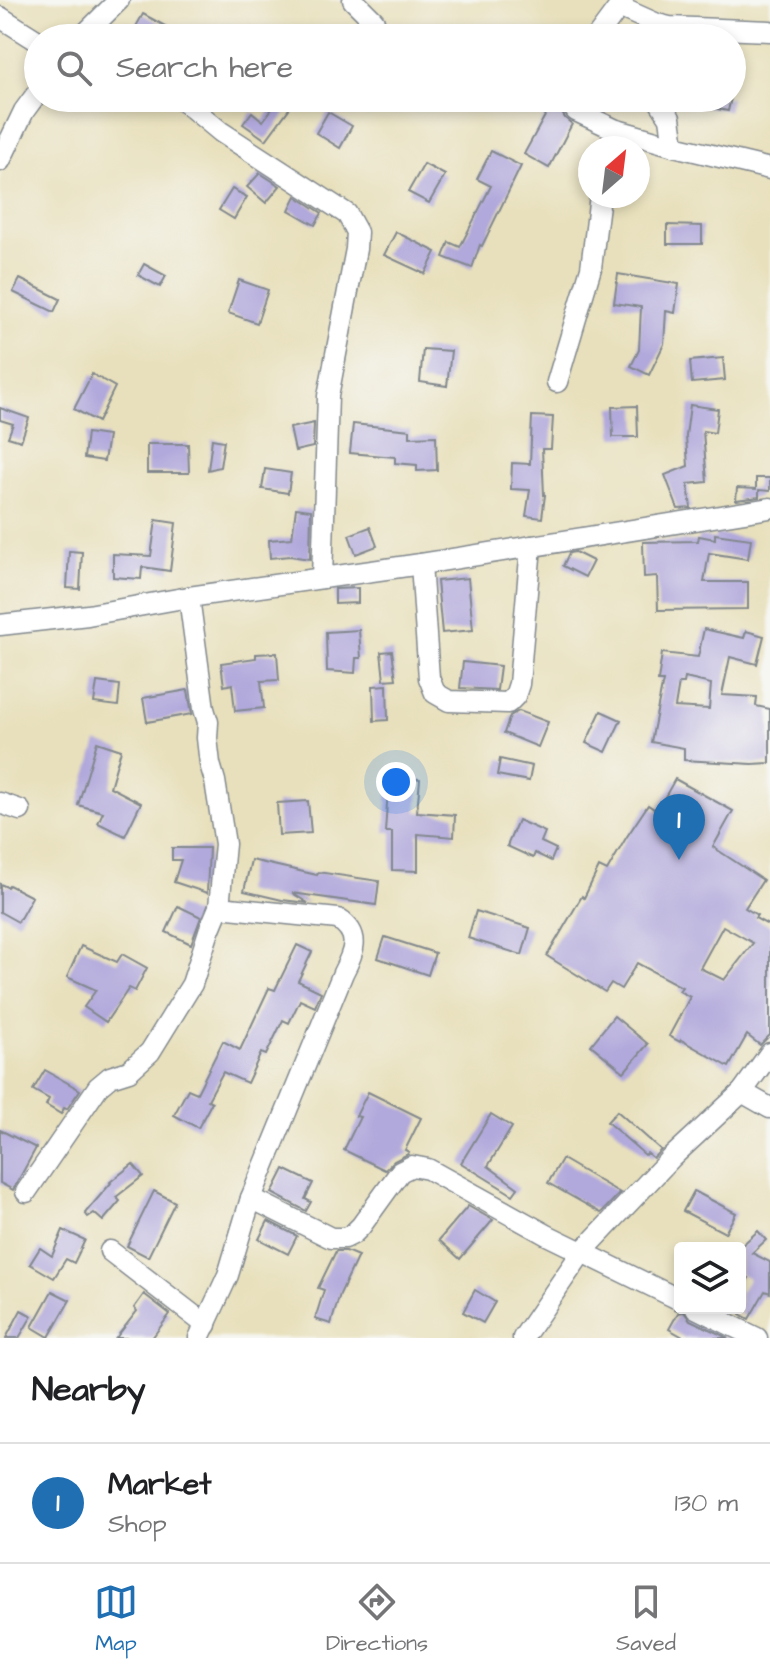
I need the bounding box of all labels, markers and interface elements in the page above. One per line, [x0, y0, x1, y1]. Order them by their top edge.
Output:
search box [24, 24, 746, 112]
icon: search [52, 46, 96, 90]
text: Search here [116, 47, 293, 89]
north arrow [578, 136, 650, 208]
your location [376, 762, 416, 802]
pin: 1 [653, 794, 705, 860]
map controls [674, 1242, 746, 1314]
button: layers [674, 1242, 746, 1314]
text: Nearby [32, 1366, 146, 1414]
text: Market [108, 1464, 211, 1506]
text: 1 [56, 1485, 60, 1521]
text: 130 m [674, 1485, 738, 1521]
text: Shop [108, 1506, 167, 1542]
tab: Map [94, 1580, 138, 1659]
tab: Directions [326, 1580, 428, 1659]
tab: Saved [616, 1580, 676, 1659]

